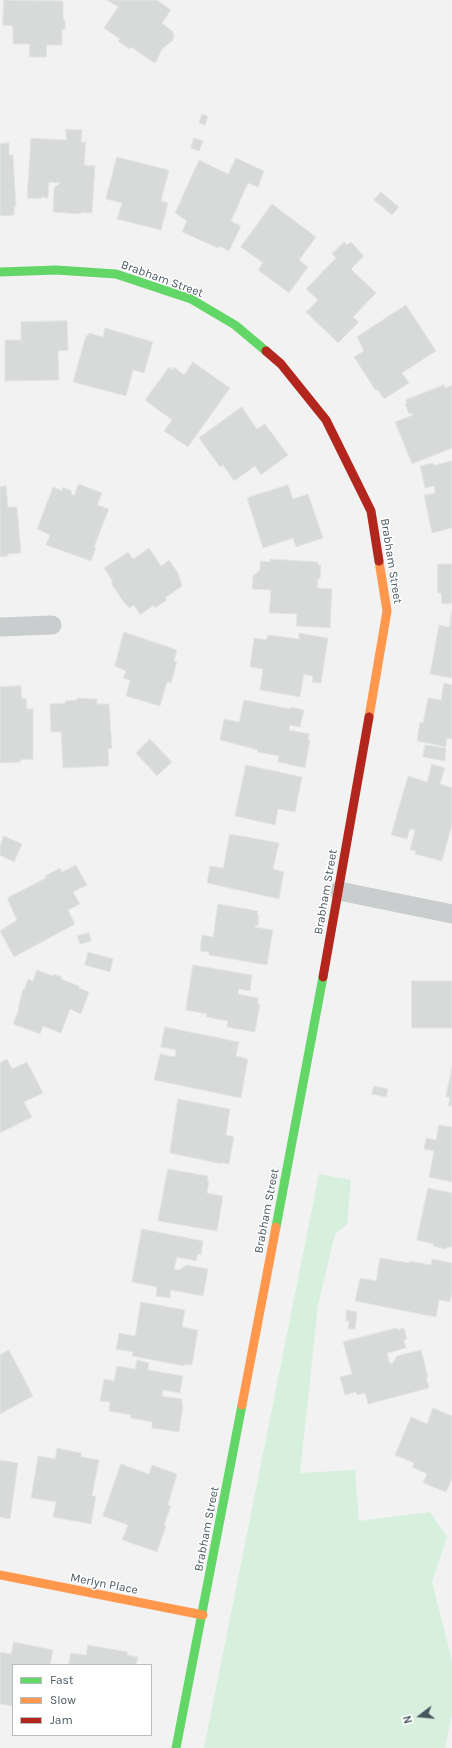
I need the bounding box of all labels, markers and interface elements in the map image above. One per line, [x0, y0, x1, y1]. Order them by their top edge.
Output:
street label: Brabham Street [119, 257, 205, 301]
street label: Brabham Street [377, 517, 405, 605]
street label: Brabham Street [311, 848, 341, 936]
street label: Brabham Street [252, 1167, 282, 1255]
street label: Brabham Street [192, 1485, 222, 1573]
street label: Merlyn Place [69, 1570, 139, 1598]
legend [12, 1664, 152, 1736]
text: Fast [50, 1673, 73, 1687]
text: Slow [50, 1693, 76, 1707]
north arrow [400, 1696, 440, 1736]
text: Jam [50, 1713, 73, 1727]
text: N [401, 1714, 415, 1725]

